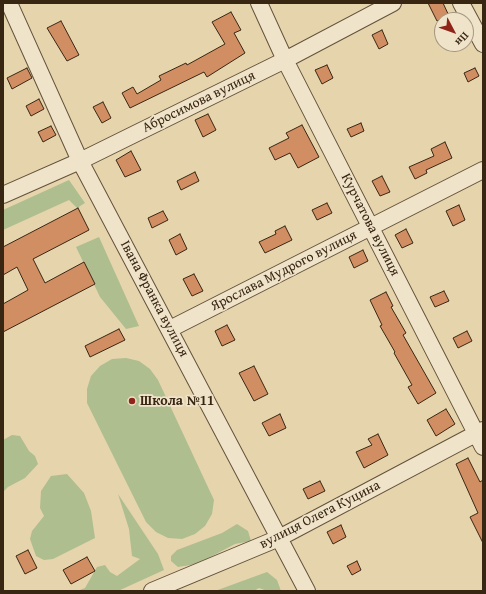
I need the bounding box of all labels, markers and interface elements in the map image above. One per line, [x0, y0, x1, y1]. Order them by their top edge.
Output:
north arrow [434, 12, 474, 52]
text: Пн [452, 29, 473, 50]
street label: Абросимова вулиця [140, 67, 258, 137]
street label: Курчатова вулиця [337, 171, 403, 279]
street label: Ярослава Мудрого вулиця [208, 227, 360, 315]
street label: Івана Франка вулиця [116, 238, 192, 360]
place label: Школа №11 [140, 393, 214, 409]
marker: Школа №11 [127, 396, 137, 406]
street label: вулиця Олега Куцина [257, 477, 383, 553]

